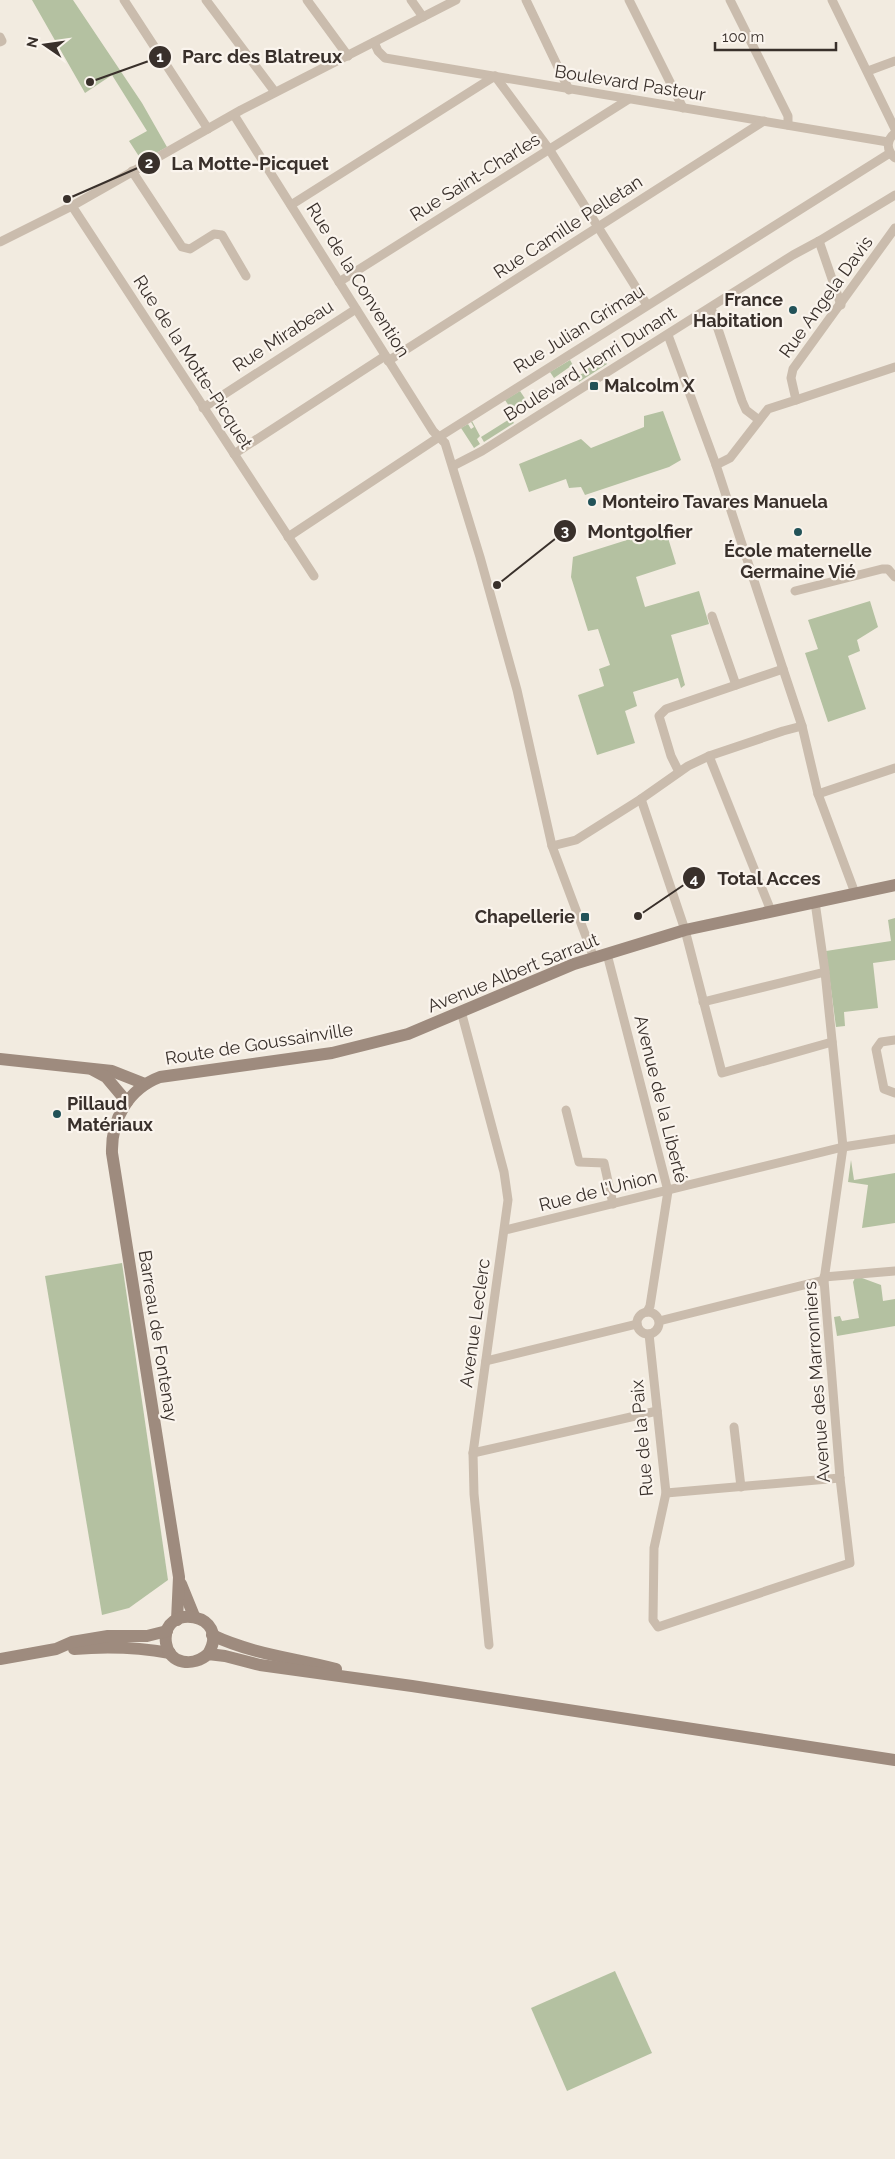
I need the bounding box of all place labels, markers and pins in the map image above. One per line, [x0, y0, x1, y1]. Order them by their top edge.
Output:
callout: Parc des Blatreux [147, 40, 352, 74]
callout: La Motte-Picquet [136, 146, 339, 180]
place label: France Habitation [693, 289, 783, 331]
marker: France Habitation [787, 304, 799, 316]
place label: Malcolm X [604, 375, 695, 396]
marker: Malcolm X [588, 380, 600, 392]
place label: Monteiro Tavares Manuela [602, 491, 828, 512]
marker: Monteiro Tavares Manuela [586, 496, 598, 508]
callout: Montgolfier [553, 514, 703, 548]
marker: École maternelle Germaine Vié [792, 526, 804, 538]
place label: École maternelle Germaine Vié [724, 540, 872, 582]
callout: Total Acces [682, 861, 831, 895]
place label: Chapellerie [475, 906, 575, 927]
marker: Chapellerie [579, 911, 591, 923]
place label: Pillaud Matériaux [67, 1093, 153, 1135]
marker: Pillaud Matériaux [51, 1108, 63, 1120]

